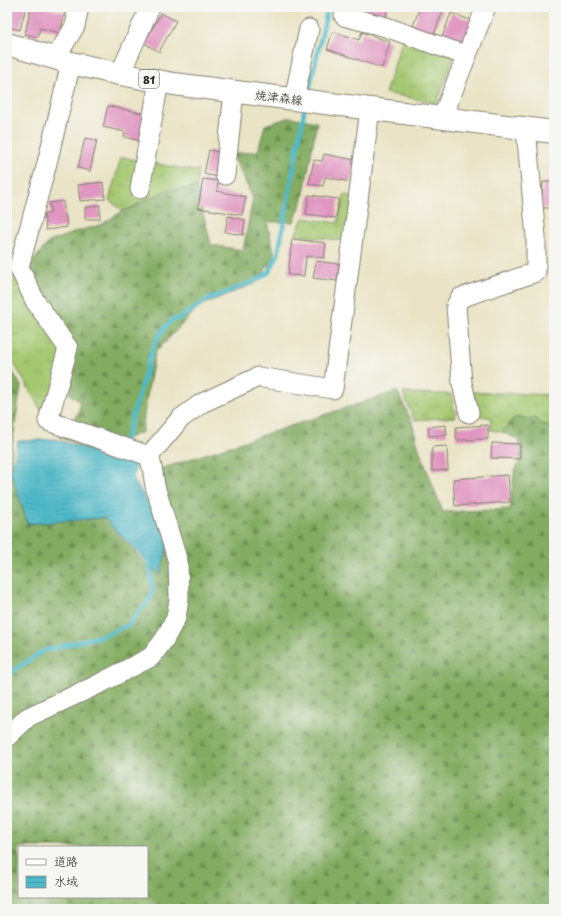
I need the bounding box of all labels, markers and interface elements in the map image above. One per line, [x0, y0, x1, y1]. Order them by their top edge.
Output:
road number: 81 [139, 70, 159, 88]
street label: 焼津森線 [254, 85, 304, 109]
legend [18, 846, 148, 898]
text: 道路 [54, 852, 78, 870]
text: 水域 [54, 872, 78, 890]

